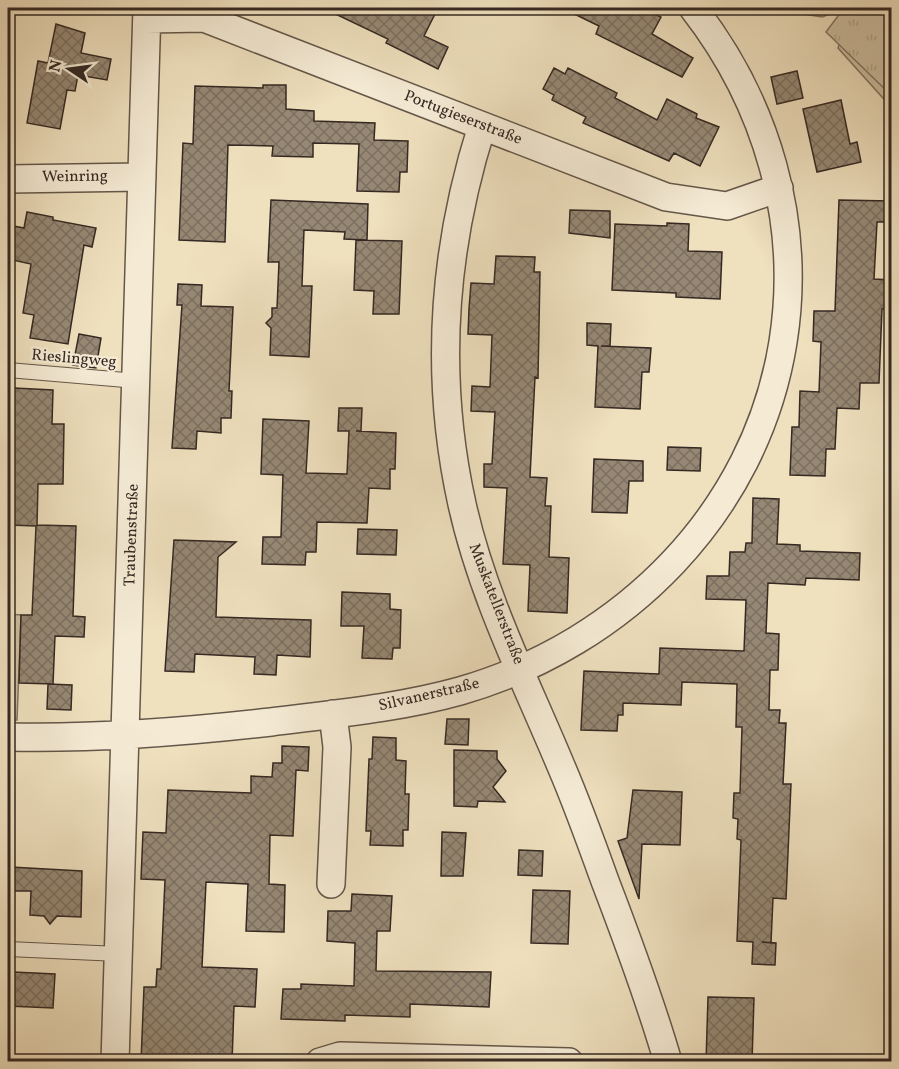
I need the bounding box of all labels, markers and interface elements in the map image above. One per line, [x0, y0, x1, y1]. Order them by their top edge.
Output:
north arrow [39, 39, 99, 99]
text: N [44, 58, 68, 74]
street label: Portugieserstraße [401, 85, 525, 151]
street label: Weinring [42, 165, 108, 189]
street label: Rieslingweg [30, 344, 118, 374]
street label: Traubenstraße [119, 483, 145, 587]
street label: Muskatellerstraße [463, 540, 529, 668]
street label: Silvanerstraße [376, 673, 482, 717]

